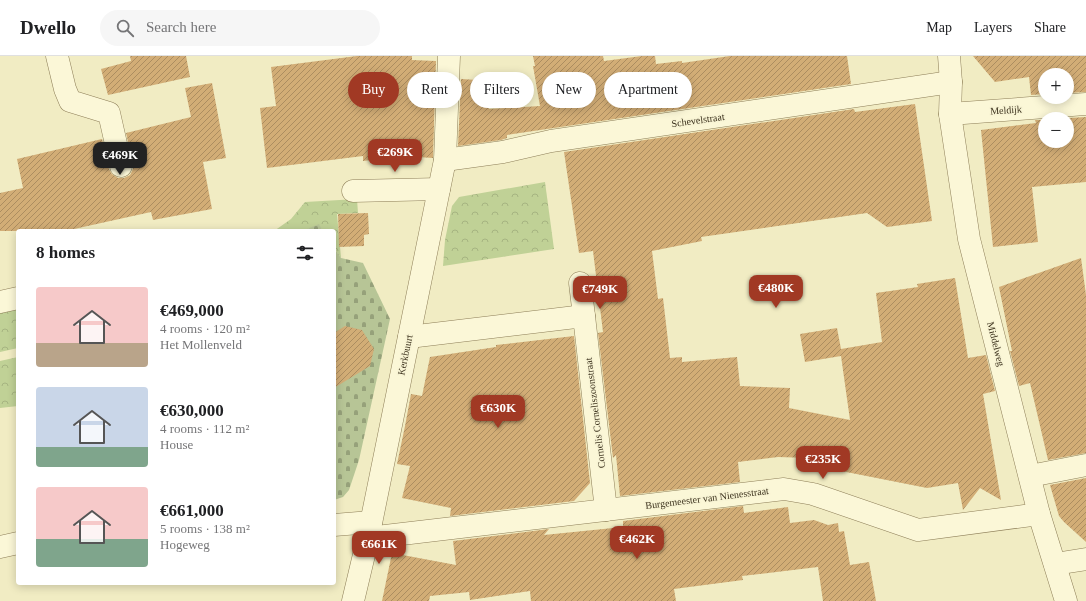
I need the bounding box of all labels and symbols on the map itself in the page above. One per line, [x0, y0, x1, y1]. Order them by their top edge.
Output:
street label: Meldijk [990, 103, 1022, 117]
street label: Schevelstraat [671, 111, 725, 129]
pin: €269K [367, 139, 423, 173]
pin: €469K [92, 142, 148, 176]
pin: €480K [748, 275, 804, 309]
pin: €749K [572, 276, 628, 310]
street label: Middelweg [985, 321, 1007, 367]
street label: Kerkbuurt [395, 334, 415, 376]
street label: Cornelis Corneliszoonstraat [583, 357, 607, 469]
pin: €630K [470, 395, 526, 429]
pin: €235K [795, 446, 851, 480]
street label: Burgemeester van Nienesstraat [645, 485, 770, 511]
pin: €462K [609, 526, 665, 560]
pin: €661K [351, 531, 407, 565]

